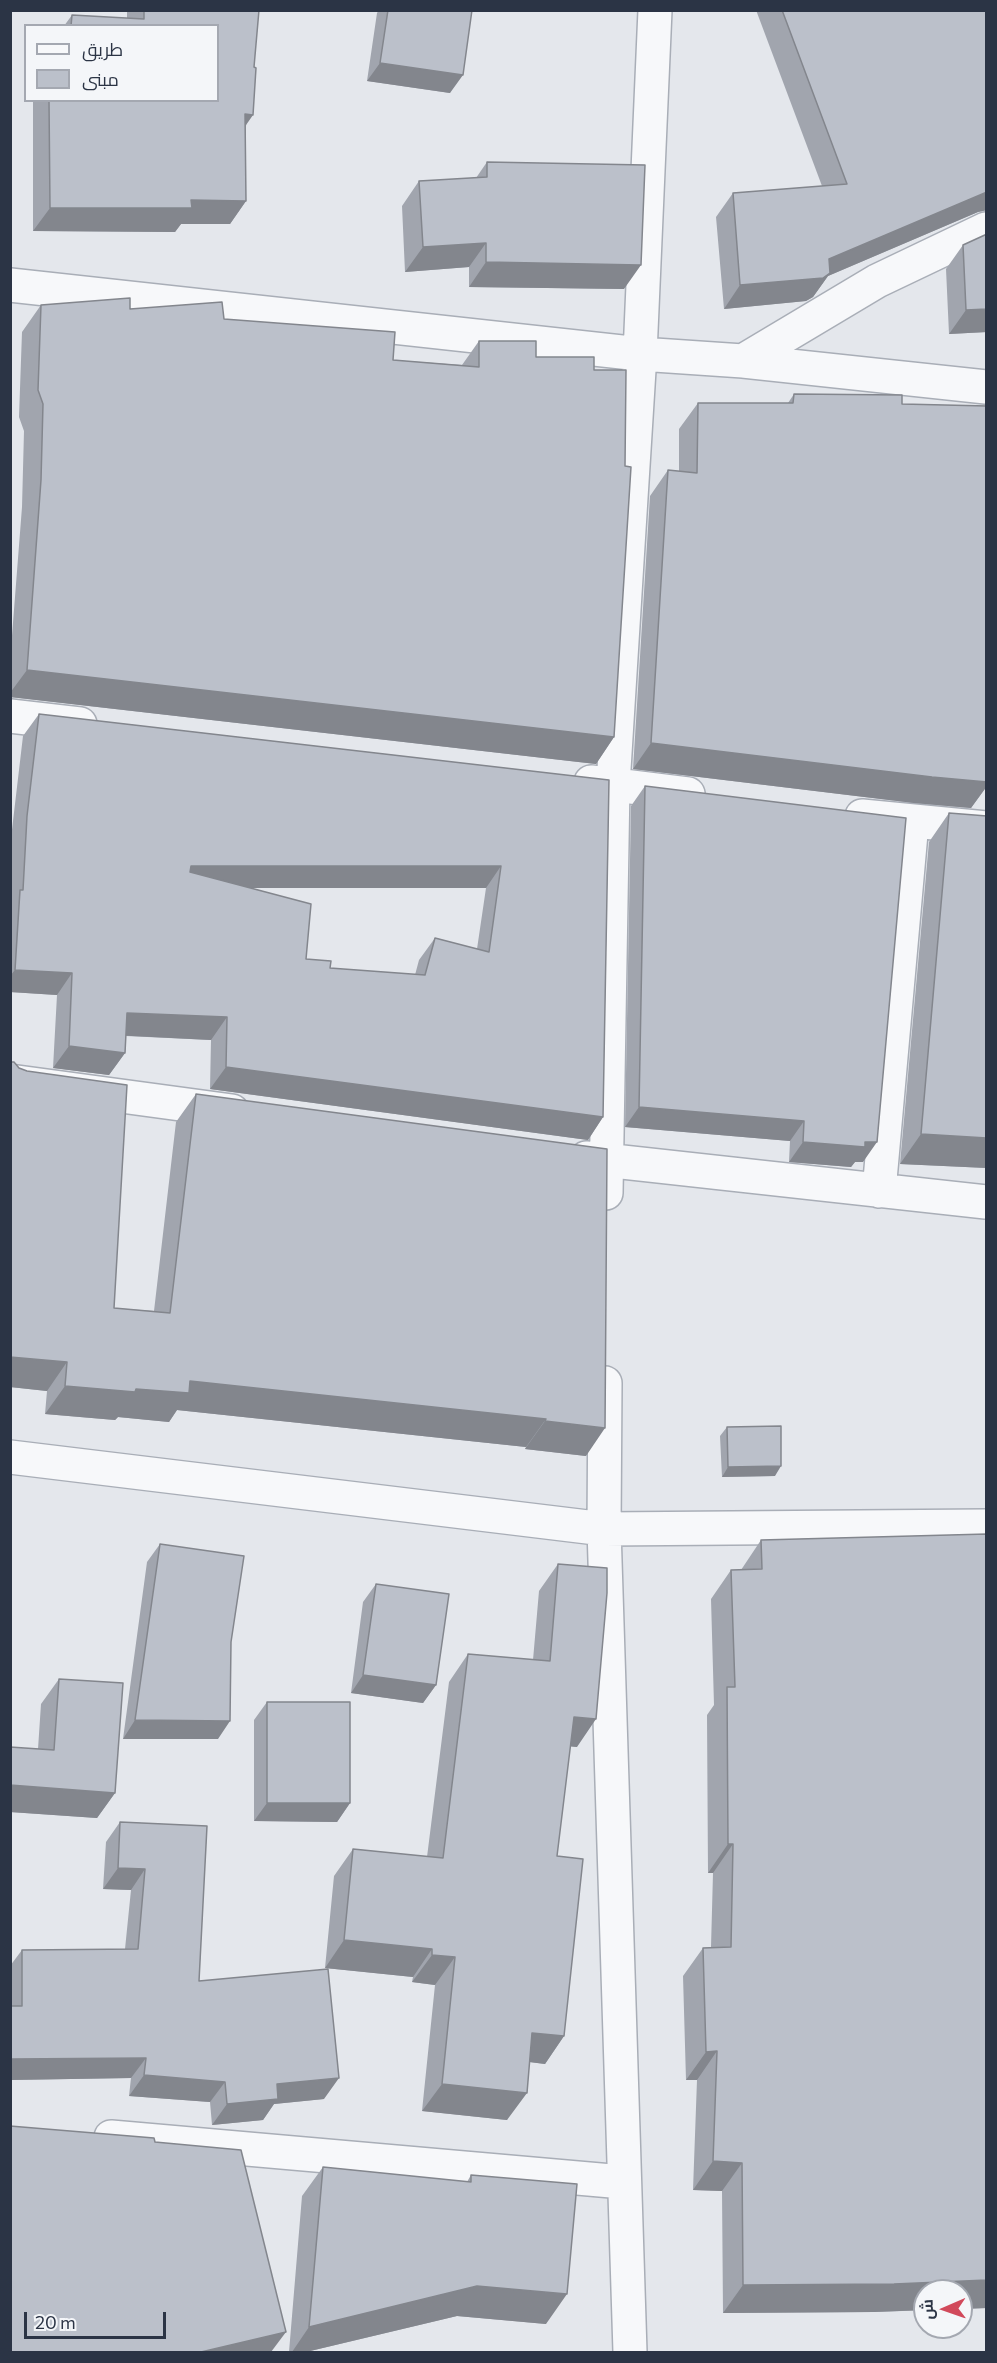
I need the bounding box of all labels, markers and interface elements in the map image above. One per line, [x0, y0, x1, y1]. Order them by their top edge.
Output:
legend [24, 24, 219, 102]
text: طريق [82, 38, 123, 60]
text: مبنى [82, 68, 119, 90]
north arrow [913, 2279, 973, 2339]
text: ش [917, 2299, 936, 2320]
scale bar [27, 2300, 170, 2338]
text: 20 m [35, 2311, 76, 2333]

